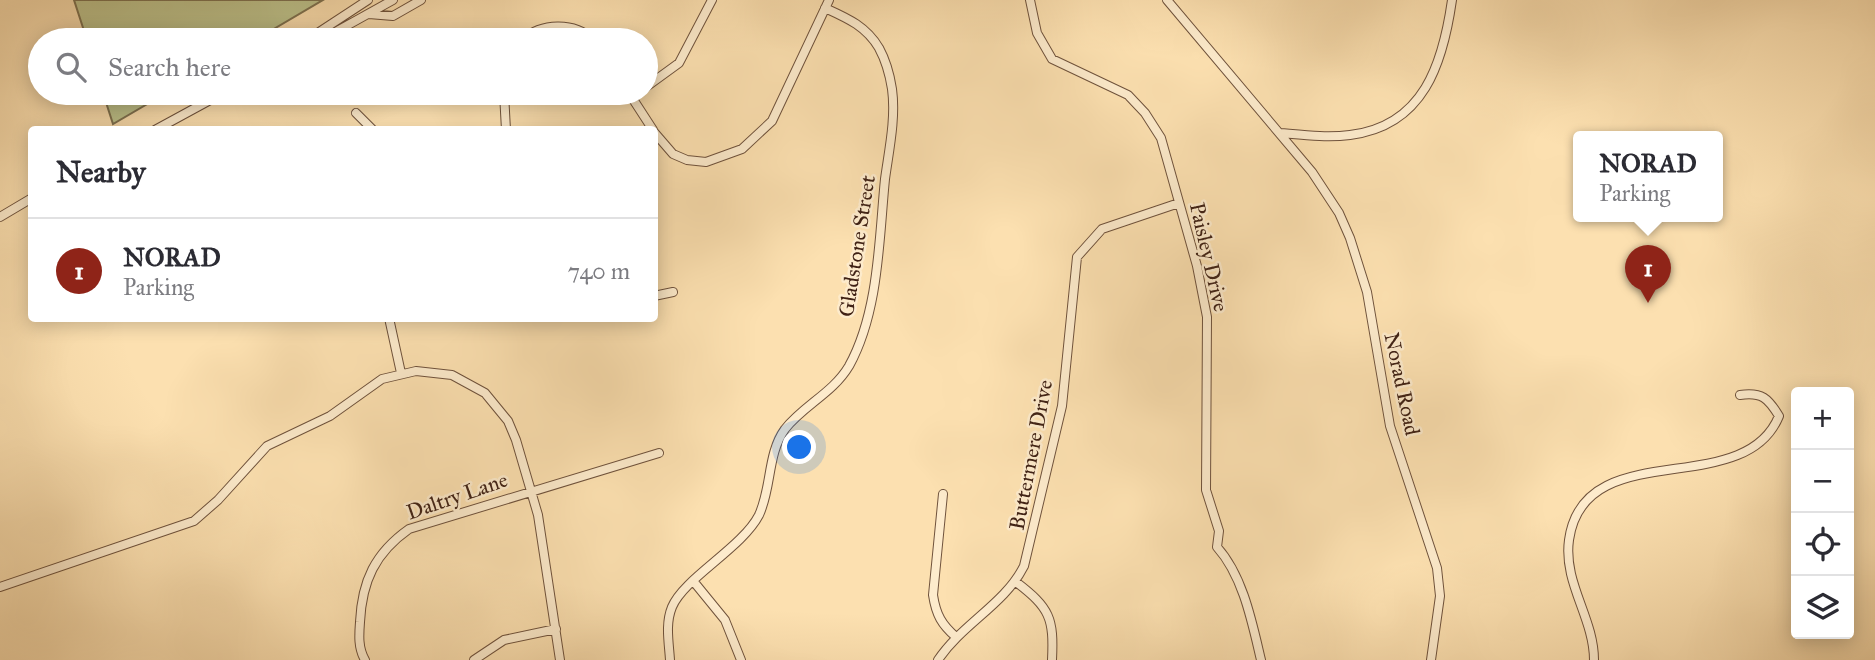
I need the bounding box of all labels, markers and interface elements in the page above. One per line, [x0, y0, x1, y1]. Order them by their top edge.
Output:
search box [28, 28, 658, 105]
icon: search [52, 48, 90, 86]
text: Search here [108, 51, 231, 83]
popup [1573, 131, 1723, 222]
text: NORAD [1599, 147, 1697, 179]
text: Nearby [56, 154, 146, 190]
street label: Gladstone Street [833, 173, 881, 319]
text: Parking [1599, 179, 1670, 207]
street label: Paisley Drive [1184, 200, 1234, 314]
text: NORAD [123, 241, 221, 273]
pin: 1 [1625, 245, 1671, 303]
text: 1 [74, 257, 84, 285]
text: 740 m [568, 257, 630, 285]
text: Parking [123, 273, 194, 301]
street label: Norad Road [1378, 330, 1426, 438]
street label: Buttermere Drive [1004, 377, 1058, 532]
map controls [1791, 387, 1854, 639]
button: + [1791, 387, 1854, 450]
your location [782, 430, 816, 464]
button: − [1791, 450, 1854, 513]
street label: Daltry Lane [403, 467, 511, 525]
button: locate [1791, 513, 1854, 576]
button: layers [1791, 576, 1854, 639]

